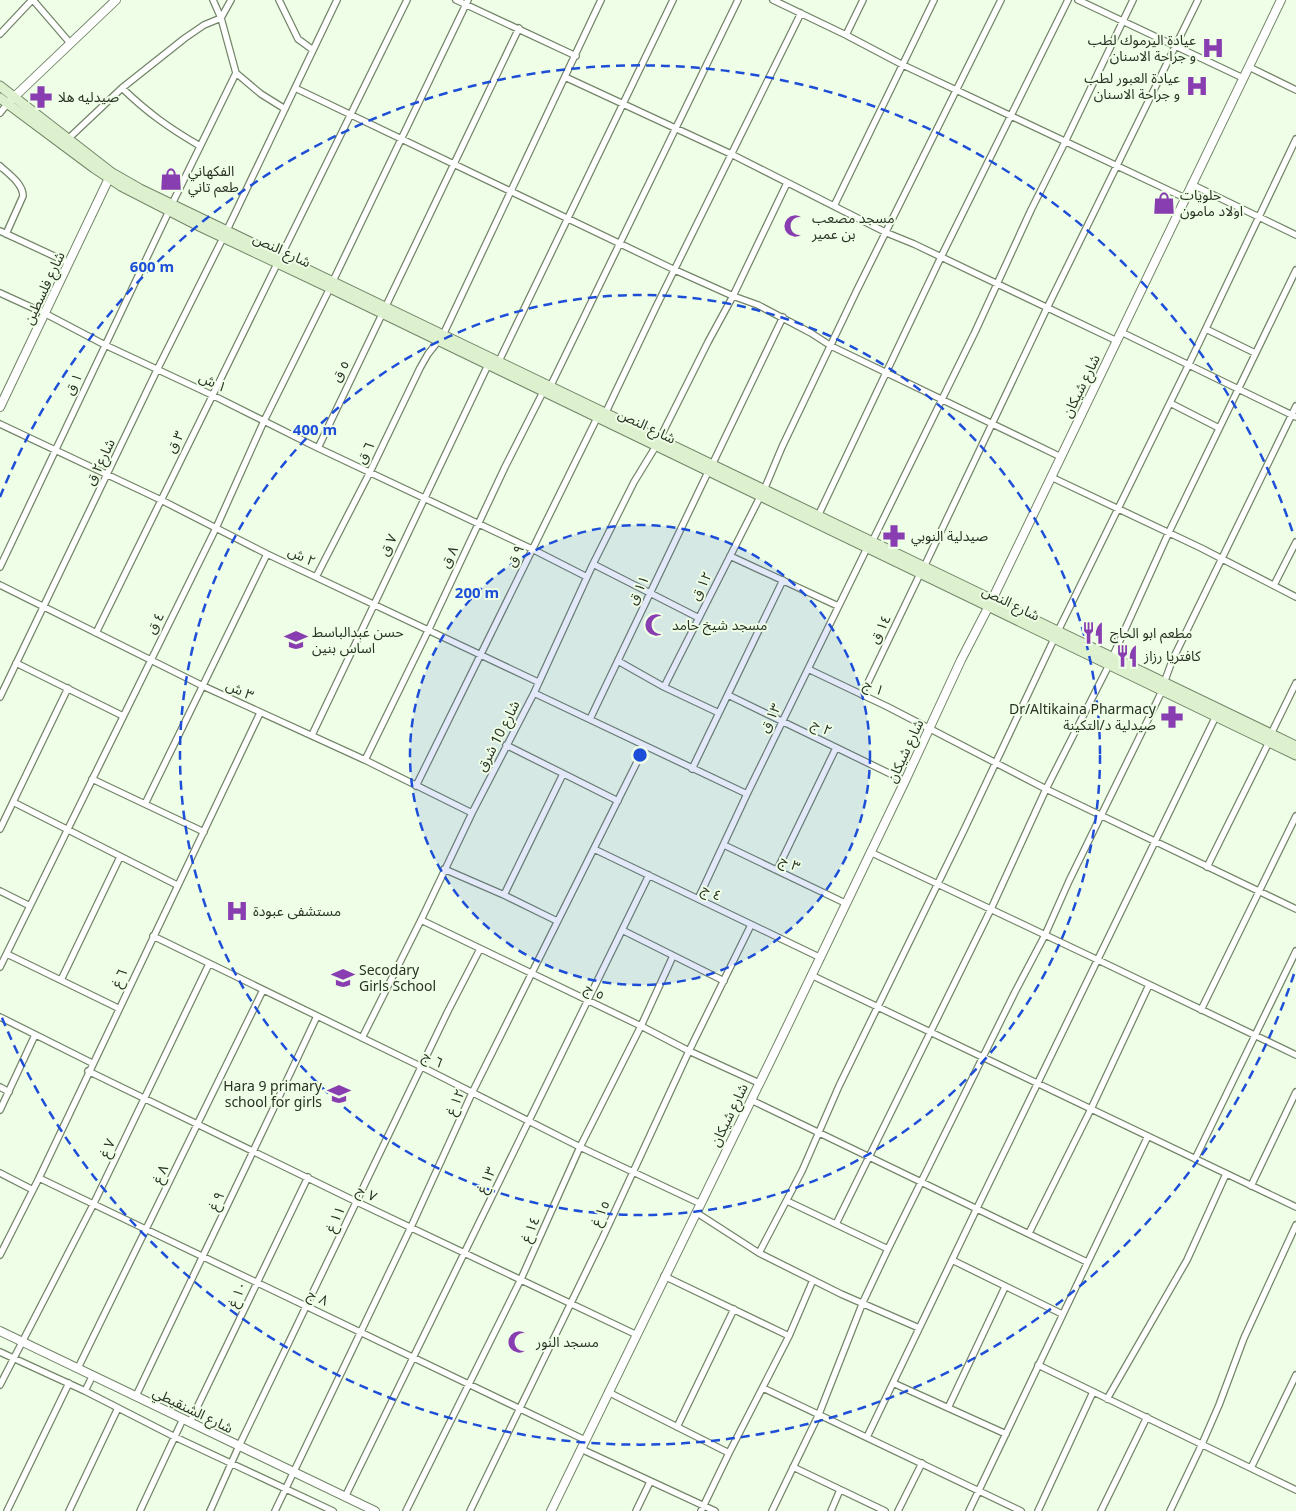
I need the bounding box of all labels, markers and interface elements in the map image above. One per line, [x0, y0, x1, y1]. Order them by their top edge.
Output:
place label: عيادة اليرموك لطب و جراحة الاسنان [1088, 30, 1196, 65]
hospital icon: عيادة اليرموك لطب و جراحة الاسنان [1200, 35, 1226, 61]
place label: عيادة العبور لطب و جراحة الاسنان [1084, 68, 1180, 103]
hospital icon: عيادة العبور لطب و جراحة الاسنان [1184, 73, 1210, 99]
pharmacy icon: صيدليه هلا [28, 84, 54, 110]
place label: صيدليه هلا [58, 87, 119, 106]
place label: الفكهاني طعم تاني [188, 161, 239, 198]
shop icon: الفكهاني طعم تاني [158, 166, 184, 192]
place label: حلويات اولاد مامون [1180, 185, 1243, 220]
shop icon: حلويات اولاد مامون [1151, 190, 1177, 216]
place label: مسجد مصعب بن عمير [811, 208, 895, 243]
mosque icon: مسجد مصعب بن عمير [782, 213, 808, 239]
street label: شارع النص [249, 228, 314, 273]
street label: شارع فلسطين [18, 248, 71, 328]
text: 600 m [130, 256, 174, 276]
street label: شارع شيكان [1057, 351, 1106, 421]
street label: ٥ ق [326, 357, 353, 385]
street label: ١ ش [196, 367, 230, 396]
street label: ١ ق [59, 370, 86, 398]
street label: شارع النص [614, 404, 679, 449]
text: 400 m [293, 419, 337, 439]
street label: ٣ ق [161, 428, 188, 456]
street label: شارع٢ ق [80, 435, 121, 489]
street label: ٦ ق [351, 439, 378, 467]
pharmacy icon: صيدلية النوبي [881, 523, 907, 549]
place label: صيدلية النوبي [911, 526, 988, 547]
street label: ٧ ق [374, 531, 401, 559]
street label: ٢ ش [285, 541, 319, 570]
street label: ٩ ق [501, 542, 528, 570]
street label: ٨ ق [435, 543, 462, 571]
street label: ١٢ ق [685, 568, 716, 604]
street label: ١١ ق [622, 572, 653, 608]
street label: شارع النص [978, 581, 1043, 626]
text: 200 m [455, 582, 499, 602]
street label: ٤ ق [141, 609, 168, 637]
street label: ١٤ ق [864, 611, 895, 647]
mosque icon: مسجد شيخ حامد [643, 612, 669, 638]
place label: مسجد شيخ حامد [672, 615, 767, 636]
restaurant icon: مطعم ابو الحاج [1080, 620, 1106, 646]
place label: حسن عبدالباسط اساس بنين [312, 622, 404, 657]
place label: مطعم ابو الحاج [1110, 623, 1192, 644]
school or university icon: حسن عبدالباسط اساس بنين [283, 627, 309, 653]
restaurant icon: كافتريا رزاز [1114, 643, 1140, 669]
place label: كافتريا رزاز [1143, 646, 1201, 665]
street label: ١ ج [860, 674, 888, 701]
street label: ٣ ش [223, 675, 257, 704]
street label: شارع 10 شرق [471, 697, 525, 776]
place label: Dr/Altikaina Pharmacy صيدلية د/التكينة [1009, 699, 1157, 734]
street label: ١٣ ق [754, 700, 785, 736]
pharmacy icon: Dr/Altikaina Pharmacy صيدلية د/التكينة [1159, 704, 1185, 730]
street label: ٢ ج [808, 713, 836, 741]
street label: شارع شيكان [882, 716, 929, 786]
centre of rings [631, 746, 649, 764]
street label: ٣ ج [776, 850, 804, 877]
street label: ٤ ج [698, 878, 726, 906]
hospital icon: مستشفى عبودة [224, 898, 250, 924]
place label: مستشفى عبودة [253, 901, 341, 920]
place label: Secodary Girls School [359, 960, 436, 995]
street label: ٦ غ [106, 965, 133, 991]
school or university icon: Secodary Girls School [330, 965, 356, 991]
street label: ٥ ج [581, 977, 609, 1005]
street label: ٦ ج [419, 1045, 447, 1073]
place label: Hara 9 primary school for girls [223, 1076, 323, 1111]
street label: شارع شيكان [705, 1080, 754, 1150]
school or university icon: Hara 9 primary school for girls [326, 1081, 352, 1107]
street label: ١٢ غ [440, 1086, 471, 1119]
street label: ٧ غ [94, 1135, 121, 1161]
street label: ٨ غ [147, 1161, 174, 1187]
street label: ١٣ غ [471, 1164, 502, 1197]
street label: ٧ ج [353, 1179, 381, 1207]
street label: ٩ غ [203, 1188, 230, 1214]
street label: ١٥ غ [585, 1197, 615, 1230]
street label: ١١ غ [320, 1203, 351, 1236]
street label: ١٤ غ [515, 1213, 545, 1246]
street label: ١٠ غ [222, 1278, 253, 1311]
street label: ٨ ج [304, 1284, 332, 1311]
mosque icon: مسجد النور [506, 1329, 532, 1355]
place label: مسجد النور [535, 1332, 599, 1351]
street label: شارع الشنقيطي [149, 1382, 236, 1439]

